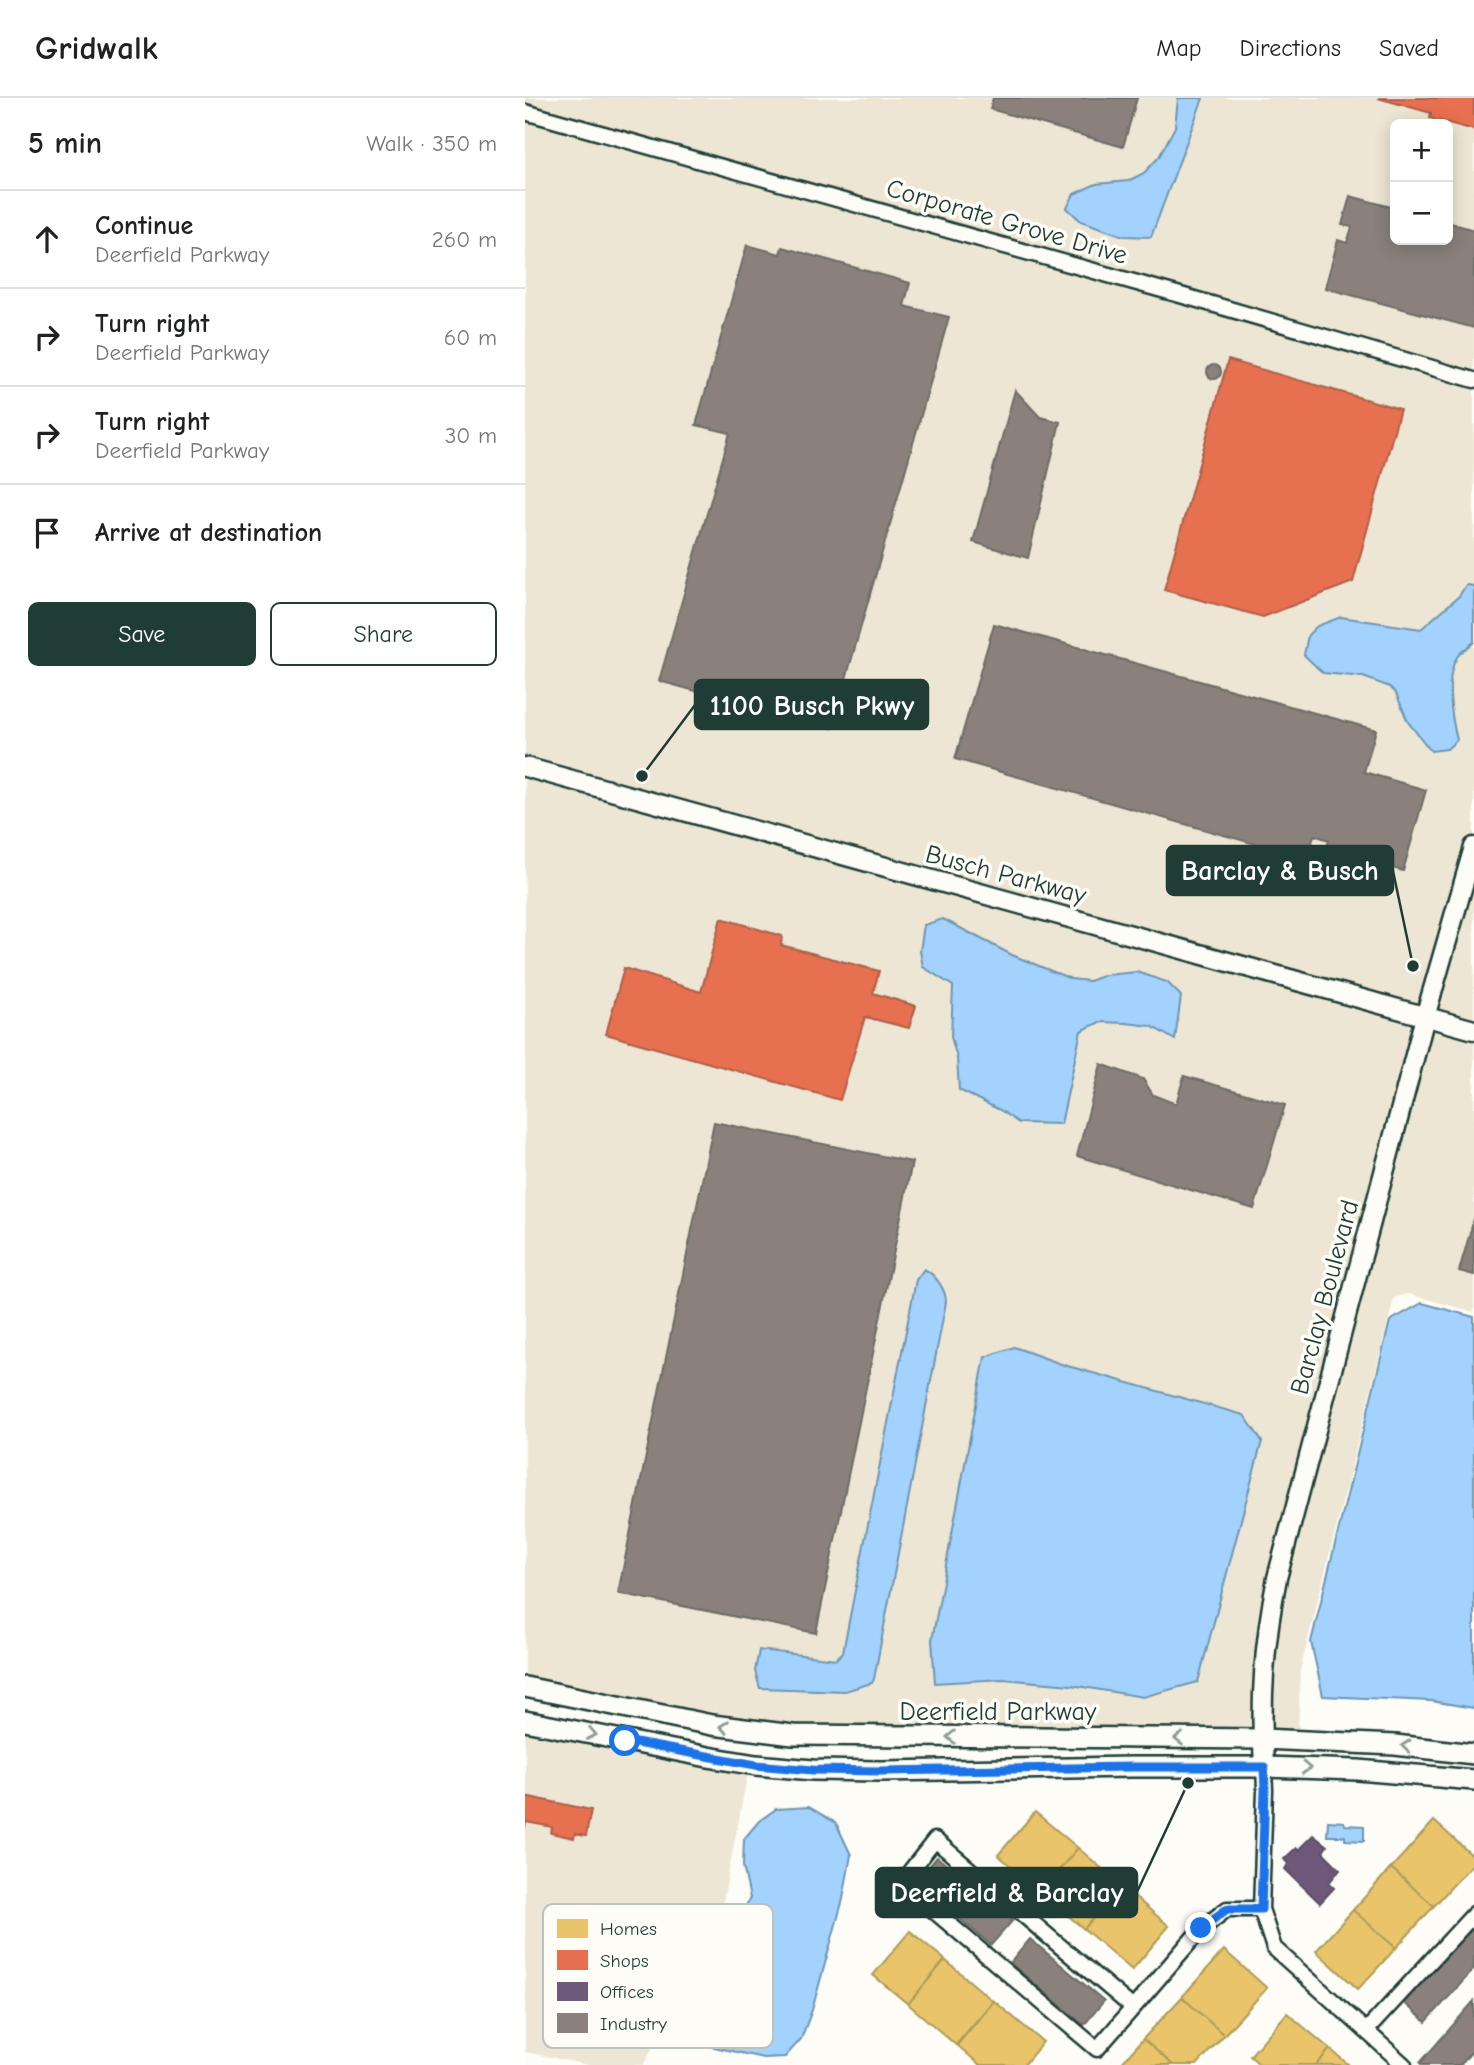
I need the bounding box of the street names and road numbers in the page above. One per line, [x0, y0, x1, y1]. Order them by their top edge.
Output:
street label: Corporate Grove Drive [883, 173, 1131, 271]
street label: Busch Parkway [922, 839, 1090, 911]
street label: Barclay Boulevard [1285, 1197, 1365, 1398]
street label: Deerfield Parkway [900, 1697, 1097, 1727]

